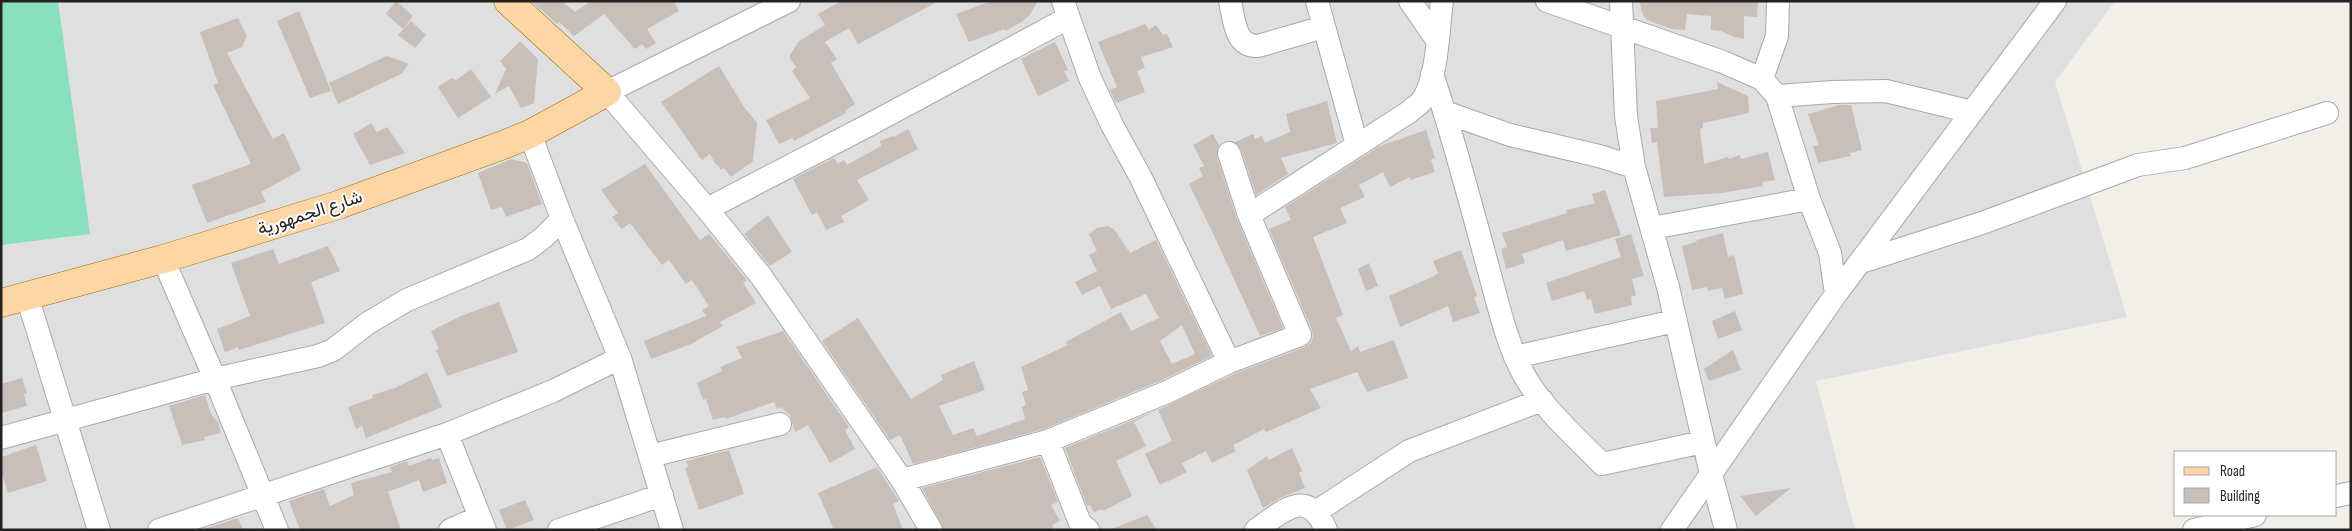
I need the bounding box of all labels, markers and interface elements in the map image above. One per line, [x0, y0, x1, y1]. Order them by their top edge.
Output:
street label: شارع الجمهورية [255, 186, 365, 241]
legend [2174, 451, 2337, 516]
text: Road [2220, 462, 2245, 481]
text: Building [2220, 487, 2260, 506]

